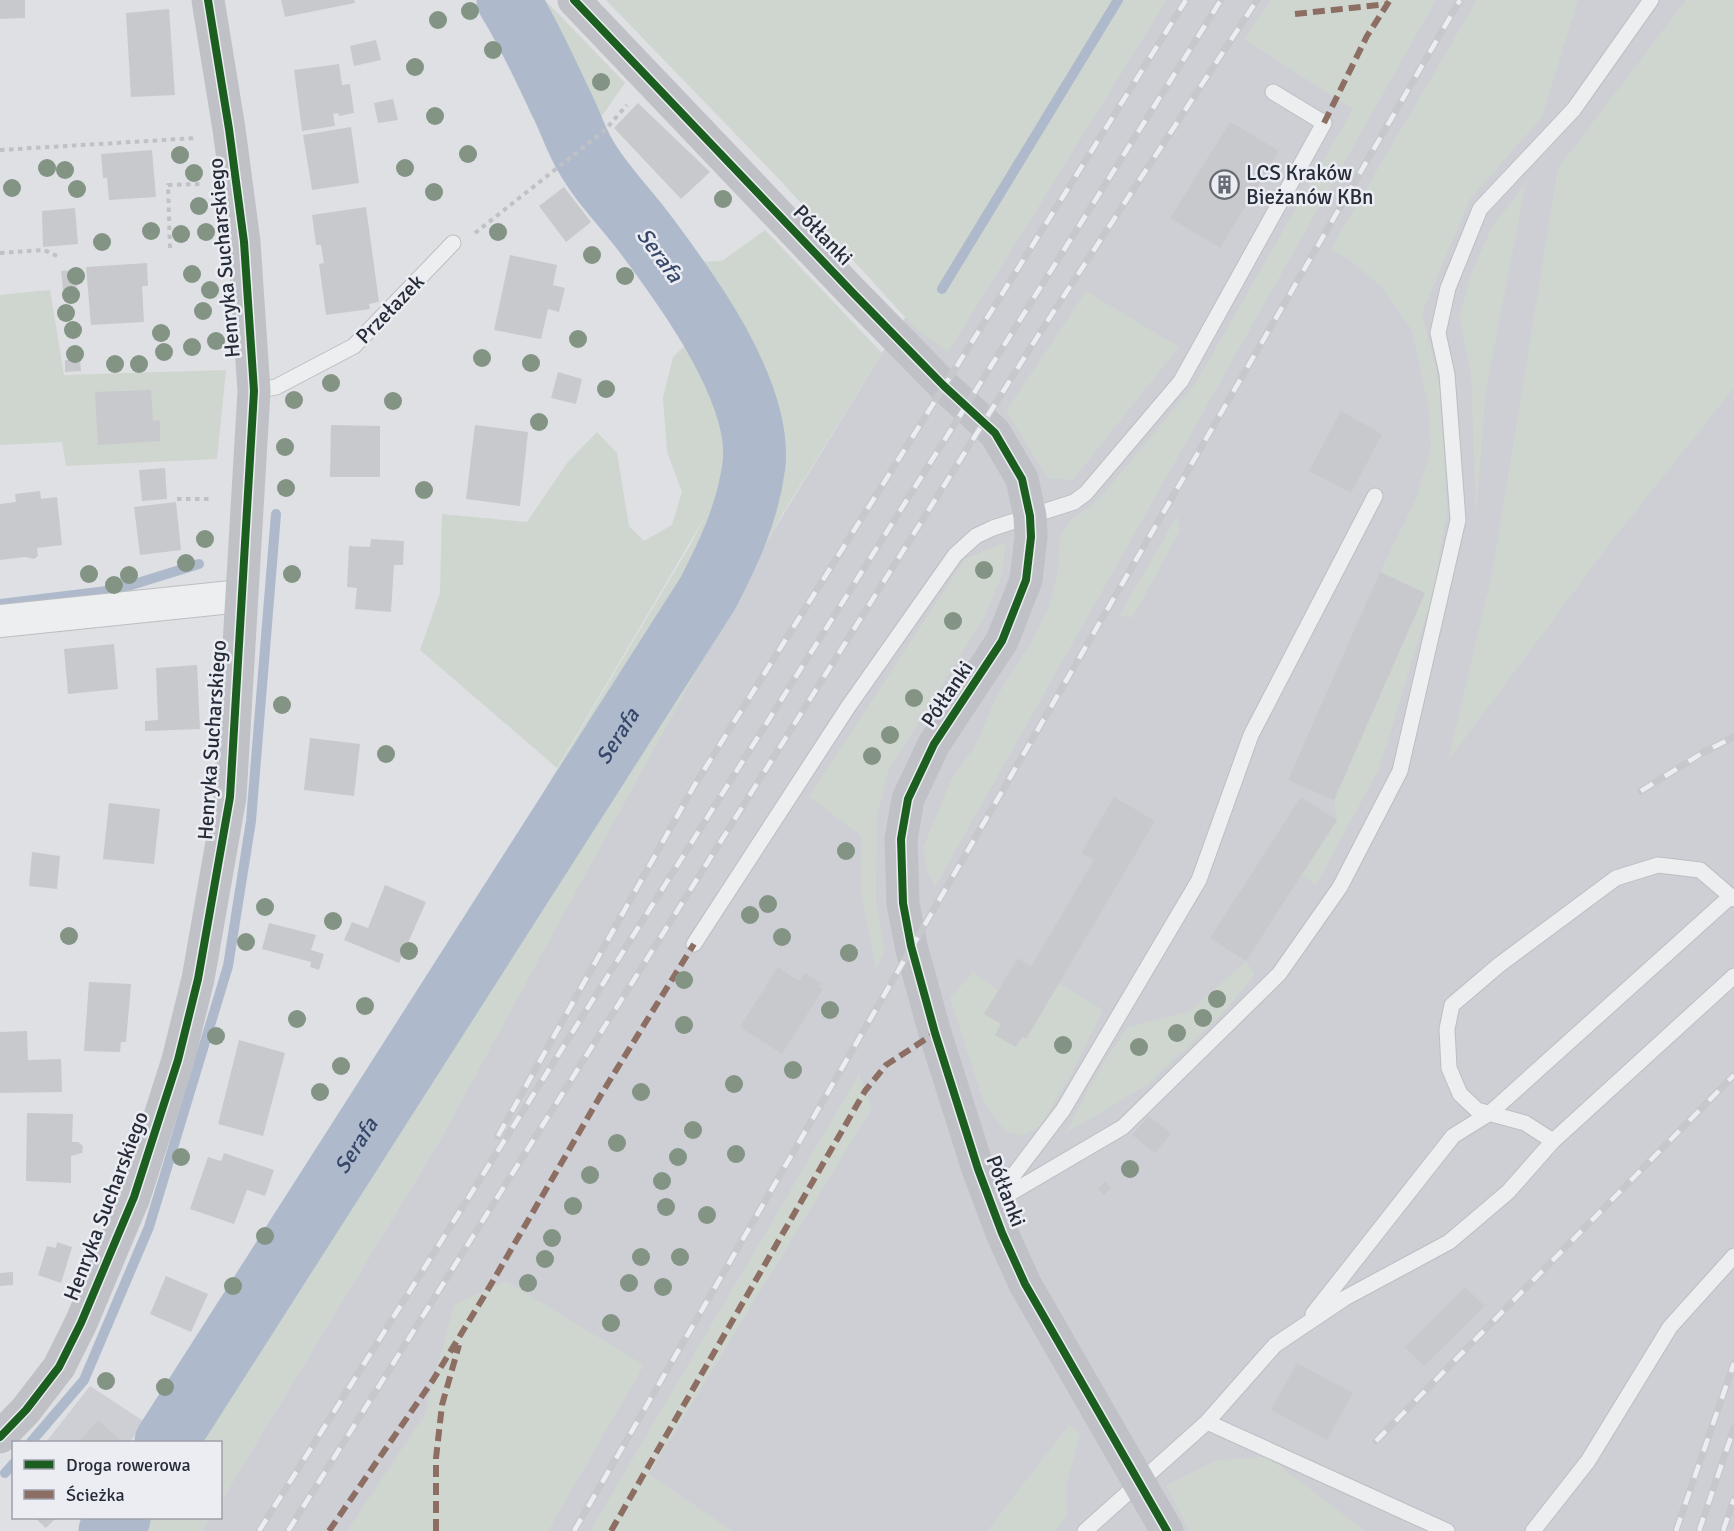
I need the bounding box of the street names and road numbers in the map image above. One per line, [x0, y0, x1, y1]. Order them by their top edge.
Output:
street label: Henryka Sucharskiego [202, 157, 246, 359]
street label: Półłanki [788, 199, 858, 271]
street label: Przełazek [350, 268, 430, 349]
street label: Henryka Sucharskiego [192, 639, 232, 841]
street label: Półłanki [915, 656, 979, 732]
street label: Henryka Sucharskiego [58, 1108, 154, 1304]
street label: Półłanki [981, 1152, 1031, 1230]

